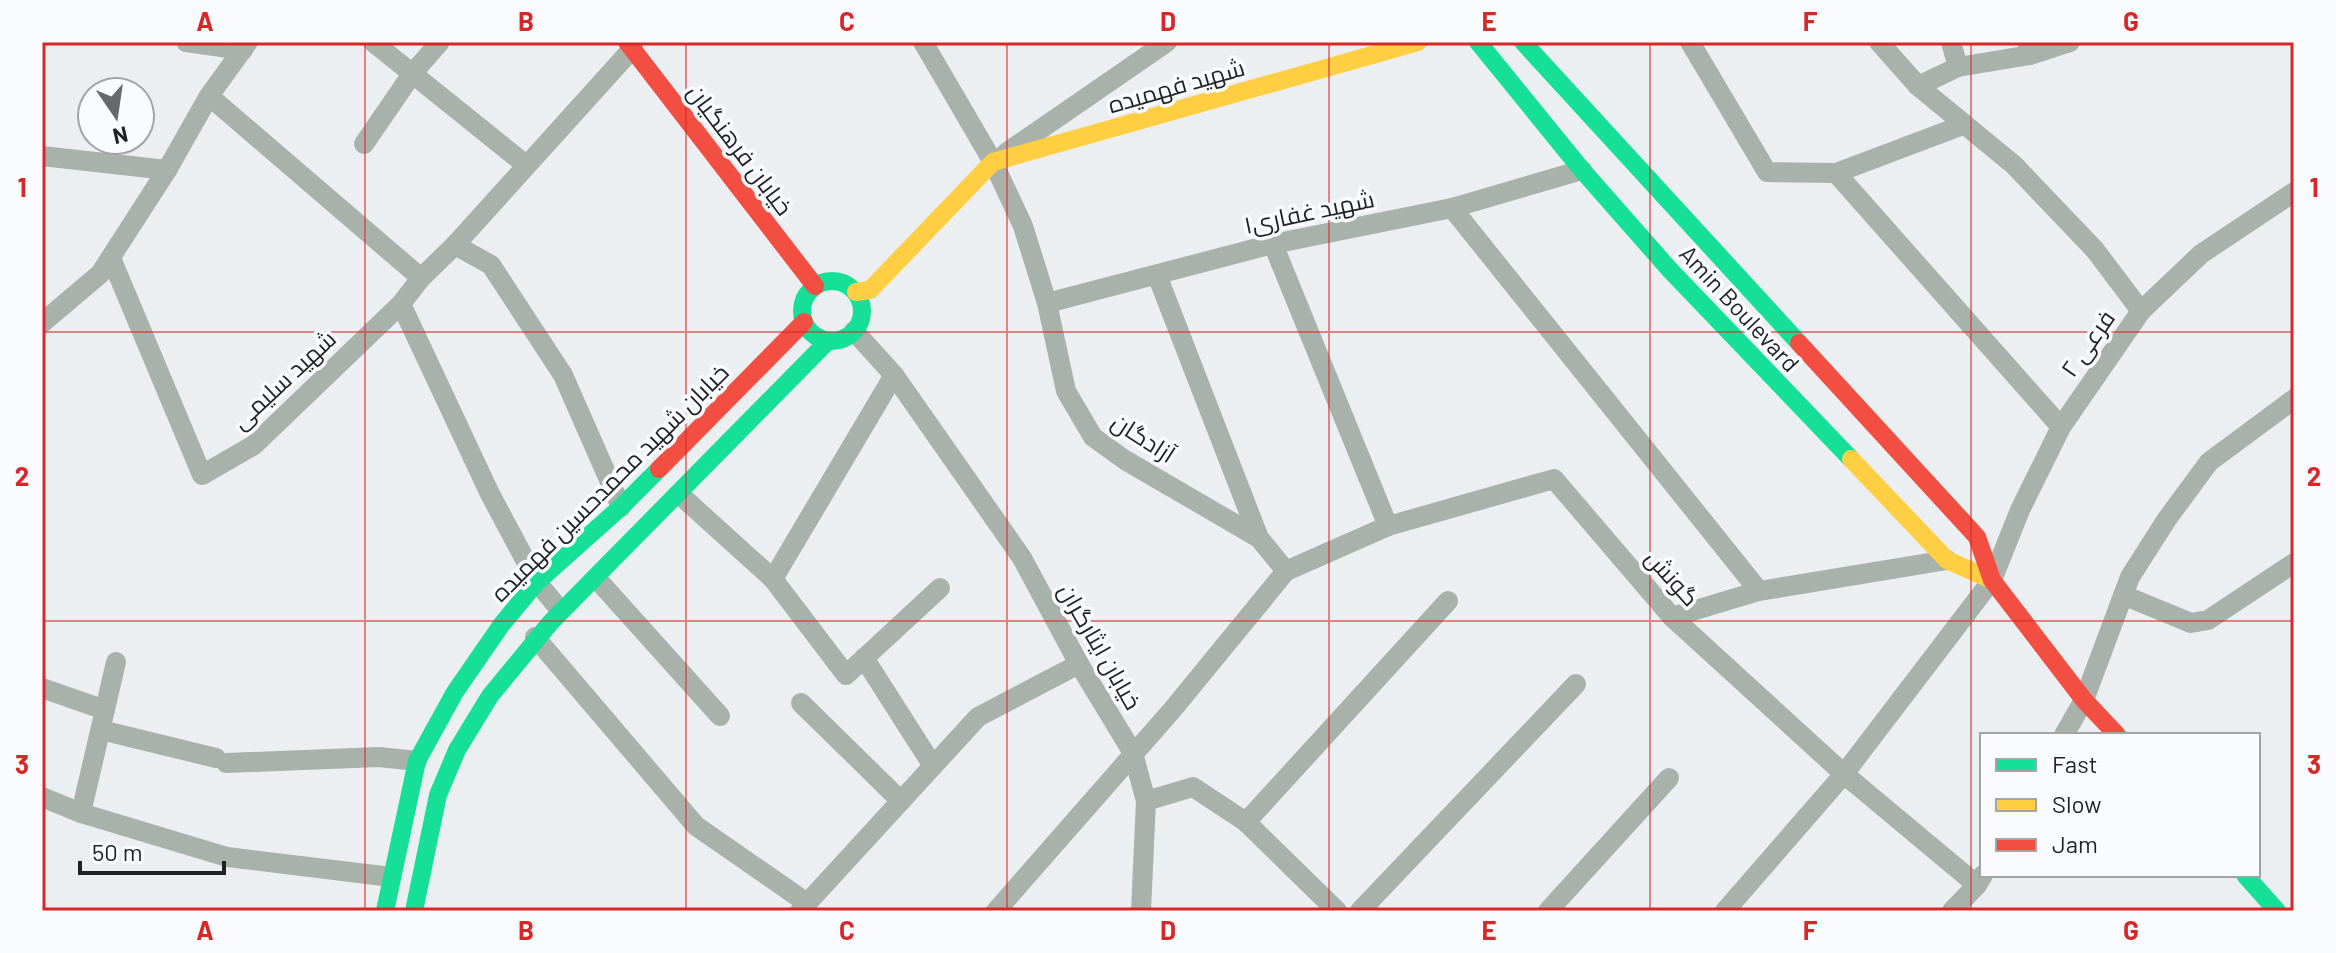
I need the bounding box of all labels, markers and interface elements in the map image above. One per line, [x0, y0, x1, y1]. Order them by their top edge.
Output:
text: A [196, 5, 214, 36]
text: B [518, 5, 534, 36]
text: C [839, 5, 855, 36]
text: D [1160, 5, 1176, 36]
text: E [1481, 5, 1497, 36]
text: F [1803, 5, 1818, 36]
text: G [2123, 5, 2139, 36]
street label: شهید فهمیده [1104, 52, 1248, 119]
north arrow [76, 76, 156, 156]
street label: خیابان فرهنگیان [681, 78, 800, 221]
text: N [111, 122, 131, 151]
text: 1 [17, 171, 27, 202]
text: 1 [2309, 171, 2319, 202]
street label: شهید غفاری۱ [1241, 183, 1377, 240]
street label: Amin Boulevard [1674, 239, 1806, 377]
street label: فرعی ۲ [2054, 304, 2121, 382]
street label: شهید سلیمی [225, 323, 342, 435]
street label: خیابان شهید محمدحسین فهمیده [484, 357, 735, 608]
street label: آزادگان [1106, 406, 1182, 469]
text: 2 [15, 460, 29, 491]
text: 2 [2307, 460, 2321, 491]
street label: گونش [1639, 543, 1706, 612]
street label: خیابان ایثارگران [1052, 578, 1149, 715]
legend [1980, 733, 2260, 877]
text: 3 [15, 748, 29, 779]
text: 3 [2307, 748, 2321, 779]
text: Fast [2052, 749, 2097, 778]
text: Slow [2052, 789, 2101, 818]
scale bar [80, 825, 224, 875]
text: Jam [2052, 829, 2098, 858]
text: 50 m [92, 837, 143, 866]
text: A [196, 914, 214, 945]
text: B [518, 914, 534, 945]
text: C [839, 914, 855, 945]
text: D [1160, 914, 1176, 945]
text: E [1481, 914, 1497, 945]
text: F [1803, 914, 1818, 945]
text: G [2123, 914, 2139, 945]

